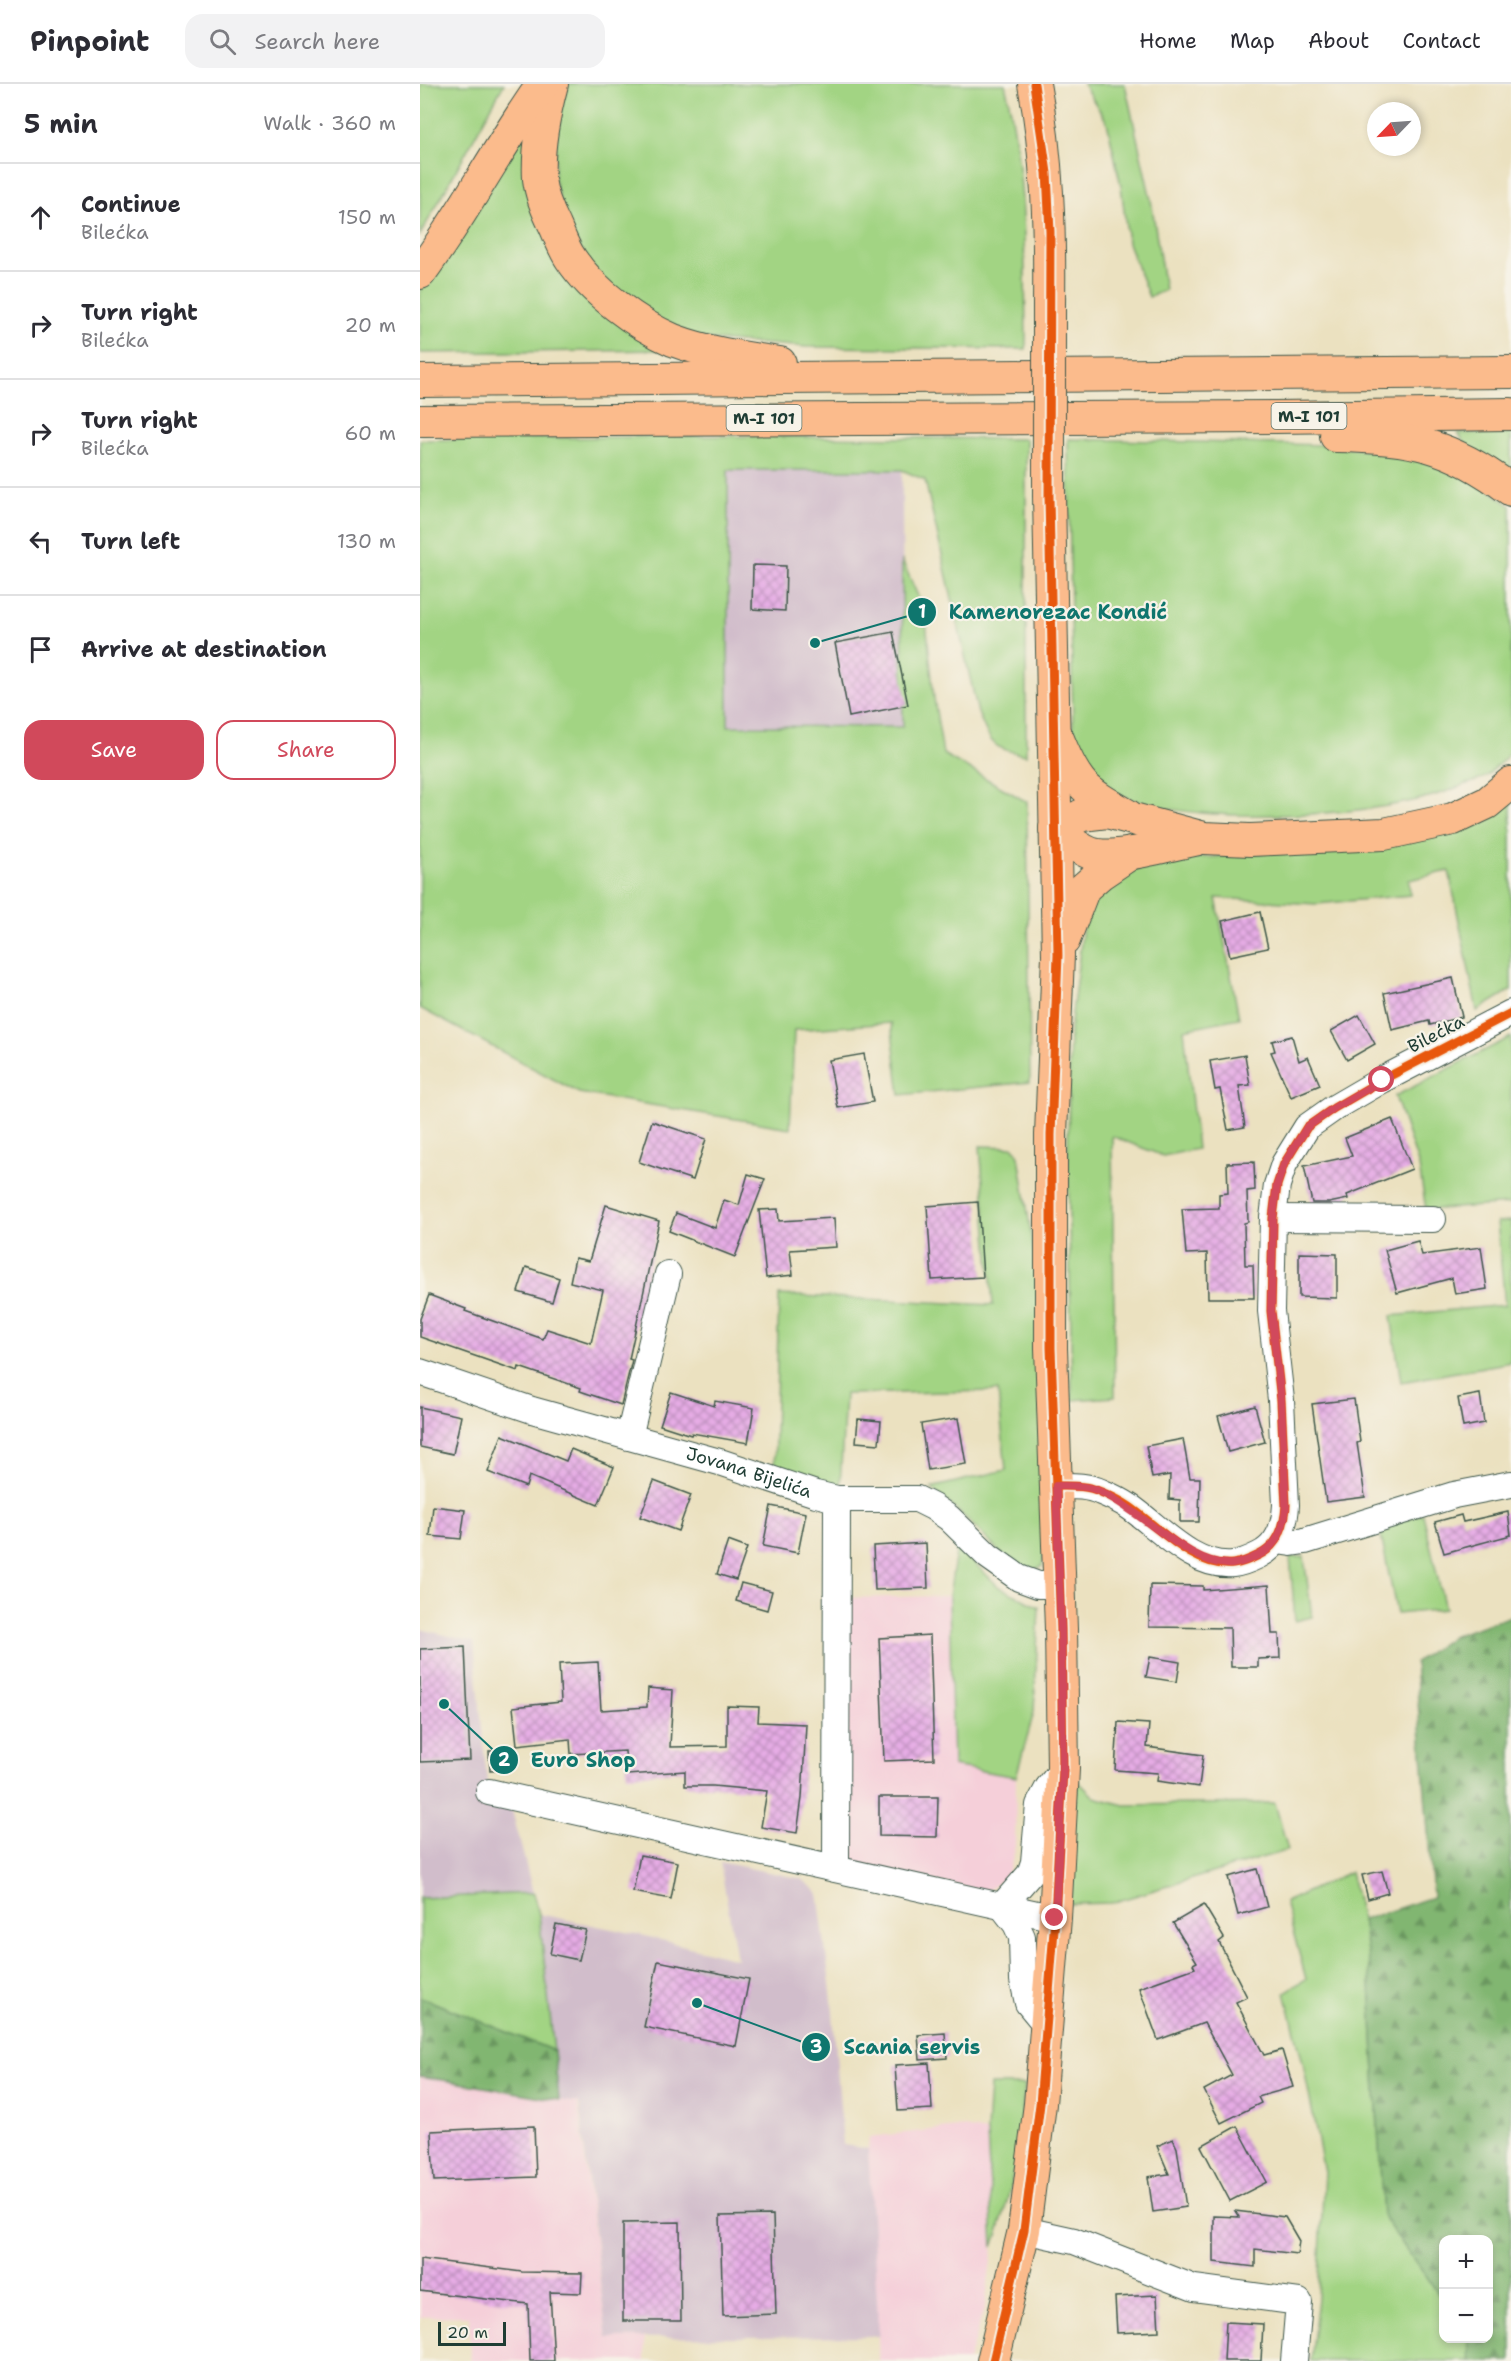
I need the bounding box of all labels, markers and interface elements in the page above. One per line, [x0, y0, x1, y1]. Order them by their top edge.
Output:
search box [185, 14, 605, 68]
text: Pinpoint [30, 22, 149, 60]
icon: search [206, 25, 239, 58]
text: Search here [254, 27, 380, 56]
text: Home [1139, 27, 1197, 55]
text: Map [1230, 27, 1275, 55]
text: About [1308, 27, 1369, 55]
text: Contact [1402, 27, 1481, 55]
north arrow [1367, 102, 1421, 156]
text: 5 min [24, 106, 98, 141]
text: Walk · 360 m [263, 110, 396, 136]
text: Continue [81, 190, 181, 219]
icon: ahead [24, 201, 57, 234]
text: 150 m [338, 204, 396, 230]
text: Bilećka [81, 219, 149, 245]
text: Turn right [81, 298, 198, 327]
icon: right [24, 309, 57, 342]
text: 20 m [345, 312, 396, 338]
text: Bilećka [81, 327, 149, 353]
road number: M-I 101 [1272, 403, 1346, 429]
road number: M-I 101 [726, 405, 802, 431]
text: Turn right [81, 406, 198, 435]
icon: right [24, 417, 57, 450]
text: 60 m [344, 420, 396, 446]
text: Bilećka [81, 435, 149, 461]
icon: left [24, 525, 57, 558]
text: Turn left [81, 527, 180, 556]
text: 130 m [337, 528, 396, 554]
callout: Kamenorezac Kondić [907, 593, 1179, 631]
text: Kamenorezac Kondić [949, 599, 1167, 625]
text: 1 [918, 600, 926, 624]
icon: arrive [24, 633, 57, 666]
text: Arrive at destination [81, 635, 327, 664]
button: Save [24, 720, 204, 780]
button: Share [216, 720, 396, 780]
street label: Bilećka [1403, 1010, 1469, 1058]
route start [1368, 1066, 1394, 1092]
street label: Jovana Bijelića [683, 1441, 815, 1504]
callout: Euro Shop [489, 1741, 648, 1779]
text: Euro Shop [531, 1747, 636, 1773]
text: 2 [498, 1748, 511, 1772]
route end [1041, 1904, 1067, 1930]
callout: Scania servis [801, 2028, 992, 2066]
text: Scania servis [844, 2034, 980, 2060]
text: 3 [810, 2035, 822, 2059]
map controls [1439, 2235, 1493, 2343]
button: + [1439, 2235, 1493, 2289]
button: − [1439, 2289, 1493, 2343]
scale bar [438, 2319, 506, 2346]
text: 20 m [447, 2322, 488, 2343]

